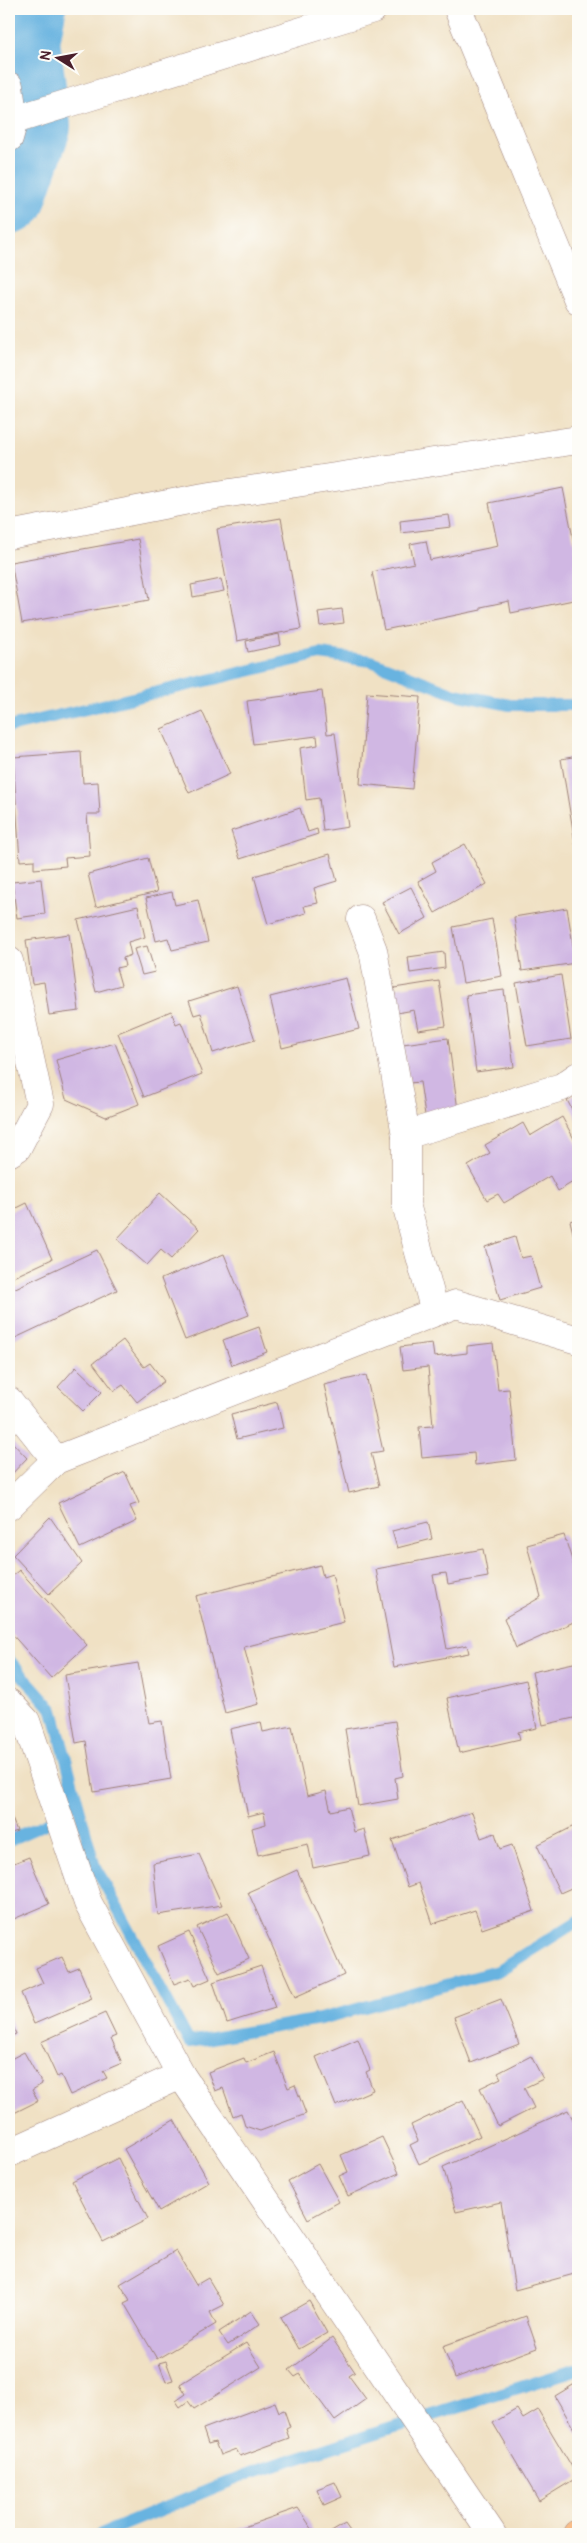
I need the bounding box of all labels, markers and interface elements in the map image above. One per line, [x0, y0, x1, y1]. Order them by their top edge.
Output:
north arrow [32, 32, 82, 82]
text: N [36, 49, 55, 62]

